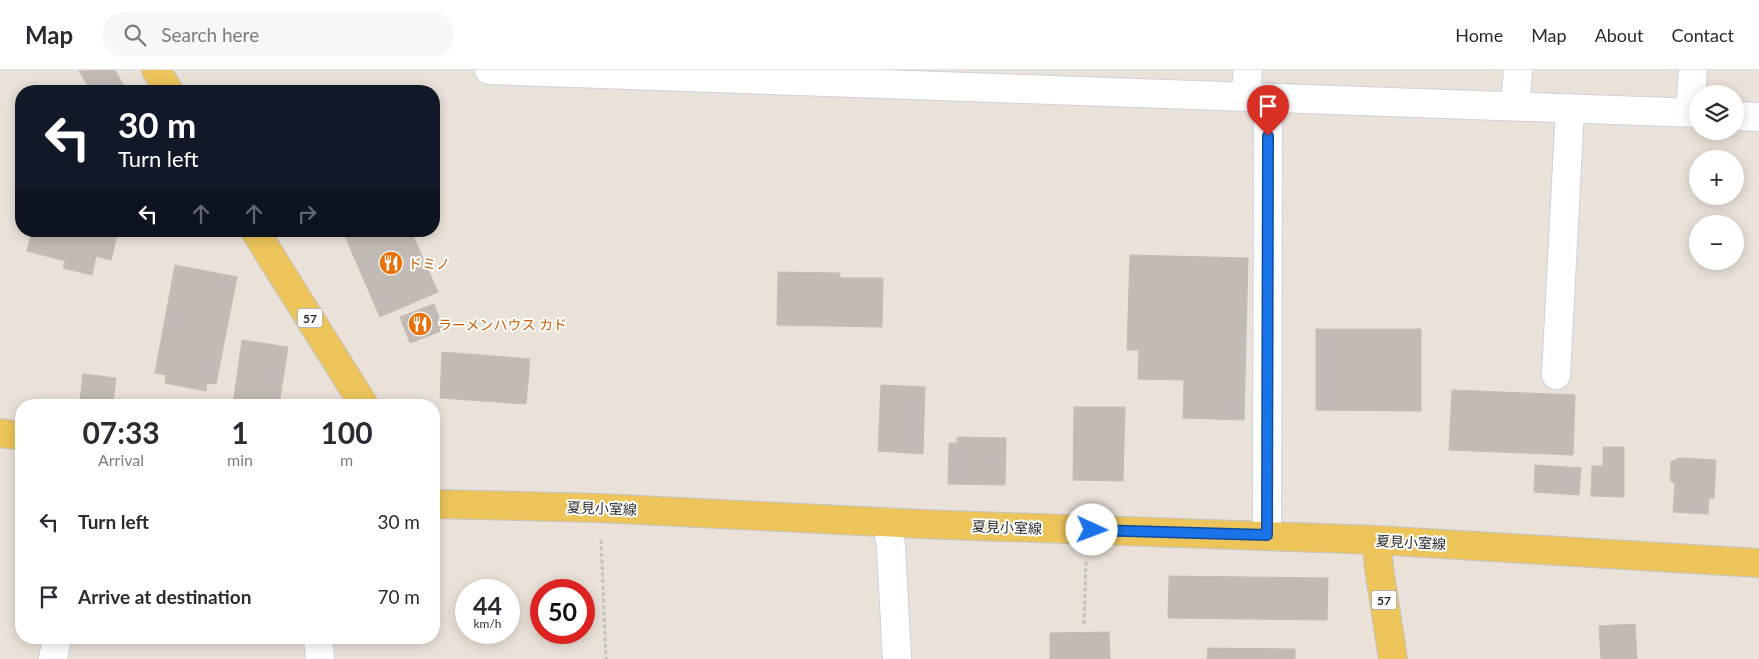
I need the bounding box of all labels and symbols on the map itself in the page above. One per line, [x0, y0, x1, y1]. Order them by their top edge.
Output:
pin [1247, 85, 1289, 136]
restaurant icon: ドミノ [378, 250, 404, 276]
place label: ドミノ [408, 255, 450, 272]
road number: 57 [298, 308, 322, 328]
restaurant icon: ラーメンハウス カド [407, 311, 433, 337]
place label: ラーメンハウス カド [438, 316, 567, 333]
street label: 夏見小室線 [567, 498, 637, 518]
position arrow [1065, 503, 1117, 555]
street label: 夏見小室線 [972, 517, 1042, 537]
street label: 夏見小室線 [1376, 532, 1446, 552]
speed limit sign: 50 [530, 579, 595, 644]
road number: 57 [1372, 590, 1396, 610]

